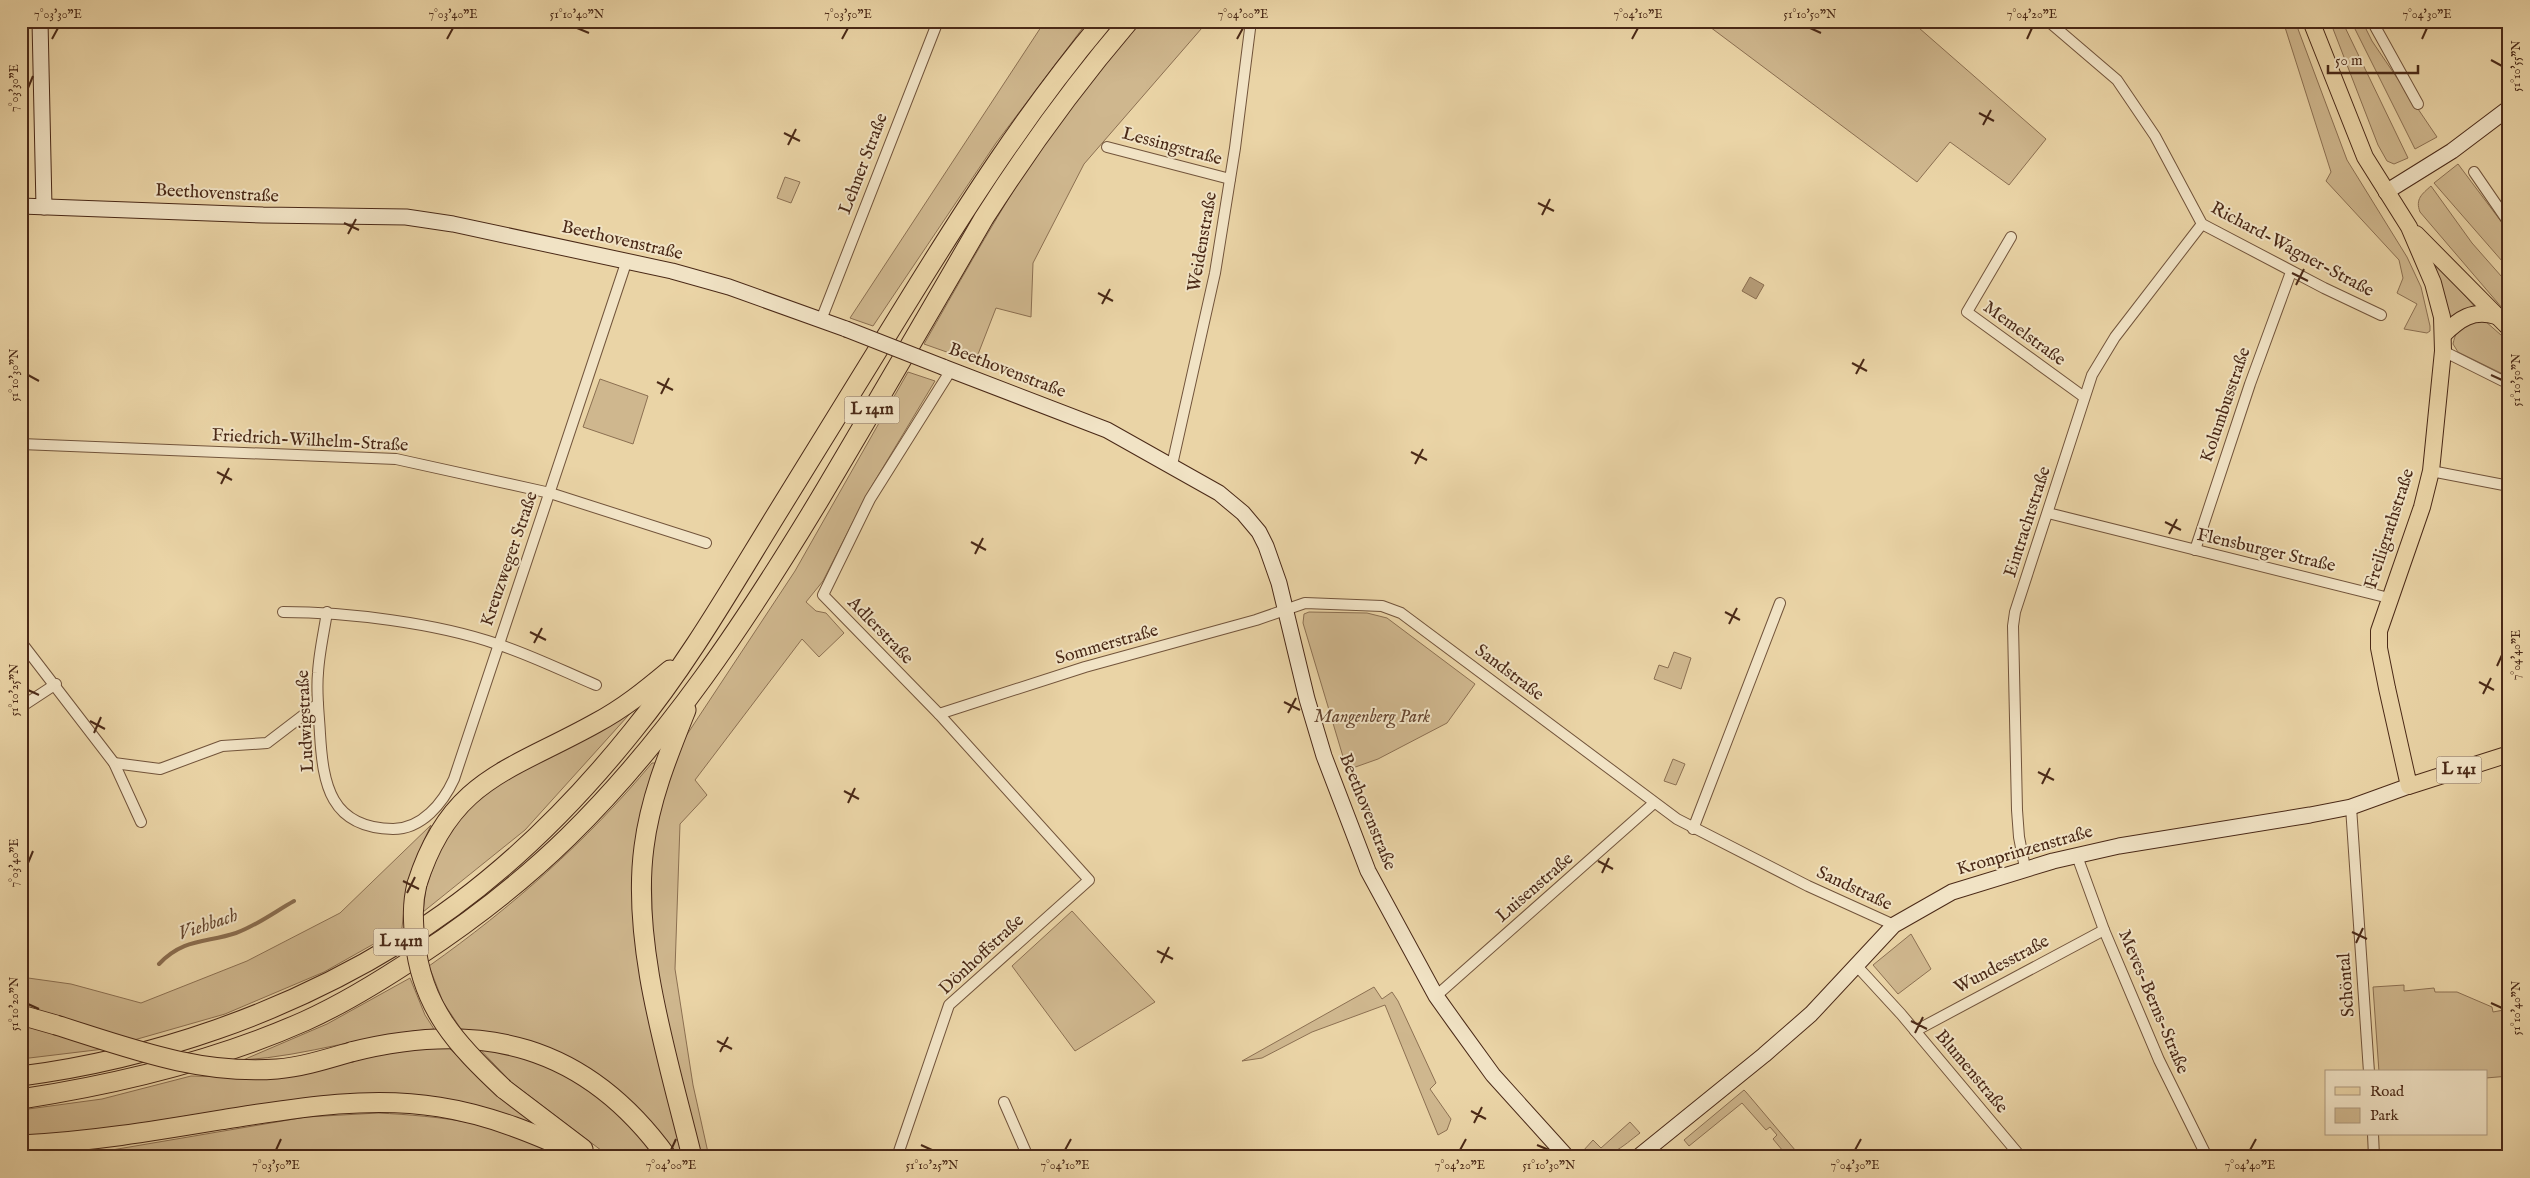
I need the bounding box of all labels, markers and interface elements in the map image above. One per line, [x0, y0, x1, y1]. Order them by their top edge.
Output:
text: 7°03'30"E [34, 7, 82, 22]
text: 7°03'40"E [428, 7, 478, 22]
text: 51°10'40"N [550, 7, 605, 22]
text: 7°03'50"E [824, 7, 872, 22]
text: 7°04'00"E [1218, 7, 1268, 22]
text: 7°04'10"E [1613, 7, 1663, 22]
text: 51°10'50"N [1784, 7, 1837, 22]
text: 7°04'20"E [2007, 7, 2057, 22]
text: 7°04'30"E [2402, 7, 2452, 22]
text: 51°10'55"N [2509, 40, 2524, 92]
scale bar [2328, 42, 2418, 74]
text: 50 m [2335, 51, 2363, 70]
text: 7°03'30"E [7, 64, 22, 112]
street label: Lehner Straße [834, 110, 894, 218]
street label: Lessingstraße [1120, 123, 1224, 171]
street label: Beethovenstraße [155, 179, 279, 209]
street label: Weidenstraße [1183, 190, 1223, 294]
street label: Richard-Wagner-Straße [2206, 197, 2378, 303]
street label: Beethovenstraße [559, 216, 685, 266]
street label: Memelstraße [1978, 296, 2070, 372]
street label: Beethovenstraße [945, 338, 1069, 404]
street label: Kolumbusstraße [2196, 344, 2256, 466]
text: 51°10'30"N [7, 348, 22, 401]
text: 51°10'50"N [2509, 353, 2524, 406]
road number: L 141n [844, 396, 900, 424]
street label: Friedrich-Wilhelm-Straße [211, 424, 409, 458]
street label: Eintrachtstraße [1999, 464, 2057, 580]
street label: Freiligrathstraße [2360, 466, 2420, 592]
street label: Kreuzweger Straße [476, 488, 544, 630]
street label: Flensburger Straße [2194, 524, 2338, 578]
street label: Adlerstraße [841, 591, 918, 670]
street label: Sommerstraße [1053, 619, 1161, 671]
text: 7°04'40"E [2509, 630, 2524, 680]
street label: Sandstraße [1470, 640, 1548, 706]
text: 51°10'25"N [7, 663, 22, 716]
street label: Ludwigstraße [292, 669, 320, 773]
park label: Mangenberg Park [1314, 706, 1430, 729]
street label: Beethovenstraße [1333, 750, 1401, 874]
road number: L 141 [2436, 756, 2482, 784]
street label: Kronprinzenstraße [1954, 821, 2096, 881]
text: 7°03'40"E [7, 838, 22, 888]
street label: Luisenstraße [1491, 848, 1579, 928]
street label: Sandstraße [1813, 862, 1895, 916]
water label: Viehbach [175, 904, 241, 946]
street label: Dönhoffstraße [935, 910, 1029, 1000]
street label: Meves-Berns-Straße [2112, 926, 2194, 1078]
road number: L 141n [374, 929, 428, 956]
street label: Wundesstraße [1951, 930, 2053, 1000]
street label: Schöntal [2333, 952, 2361, 1018]
text: 51°10'20"N [7, 976, 22, 1031]
text: 51°10'40"N [2509, 980, 2524, 1035]
street label: Blumenstraße [1929, 1025, 2013, 1119]
legend [2325, 1070, 2488, 1136]
text: Road [2370, 1082, 2405, 1101]
text: Park [2370, 1106, 2400, 1125]
text: 7°03'50"E [252, 1158, 300, 1173]
text: 7°04'00"E [646, 1158, 696, 1173]
text: 51°10'25"N [906, 1158, 959, 1173]
text: 7°04'10"E [1040, 1158, 1090, 1173]
text: 7°04'20"E [1435, 1158, 1485, 1173]
text: 51°10'30"N [1523, 1158, 1576, 1173]
text: 7°04'30"E [1830, 1158, 1880, 1173]
text: 7°04'40"E [2225, 1158, 2275, 1173]

